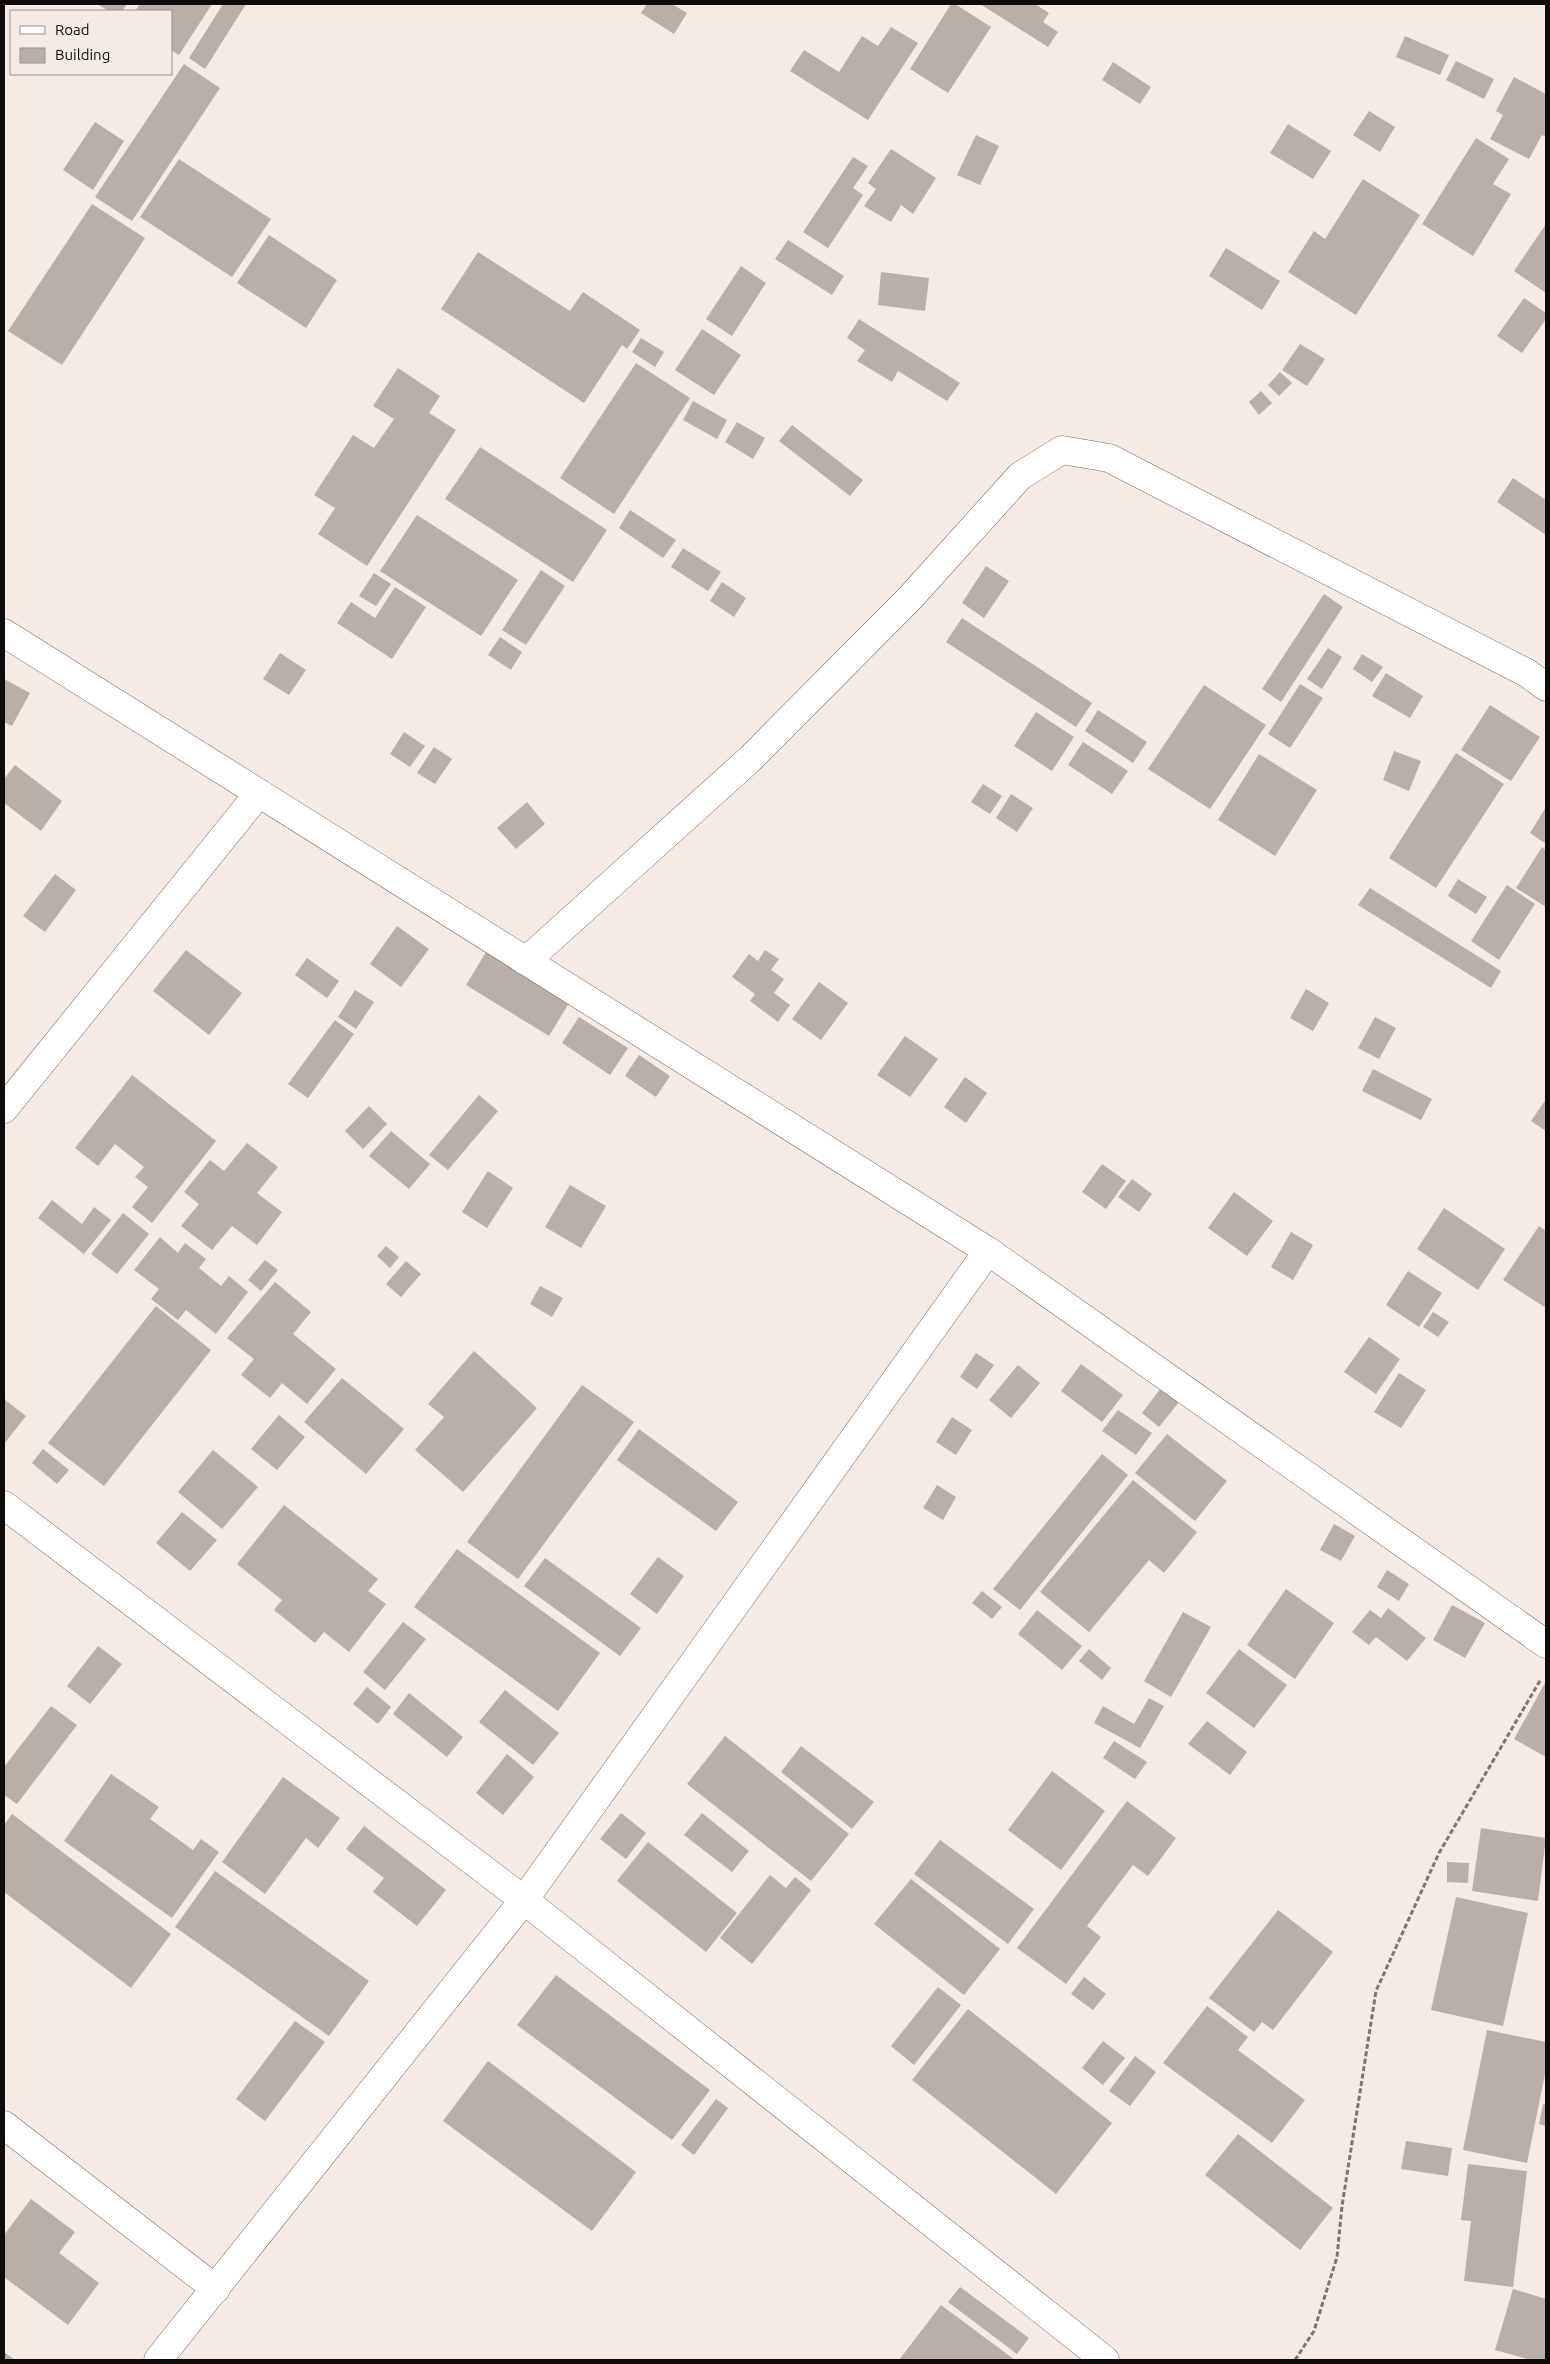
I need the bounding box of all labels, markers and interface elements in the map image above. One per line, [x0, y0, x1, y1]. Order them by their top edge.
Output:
legend [10, 10, 172, 75]
text: Road [55, 21, 90, 38]
text: Building [55, 46, 110, 63]

